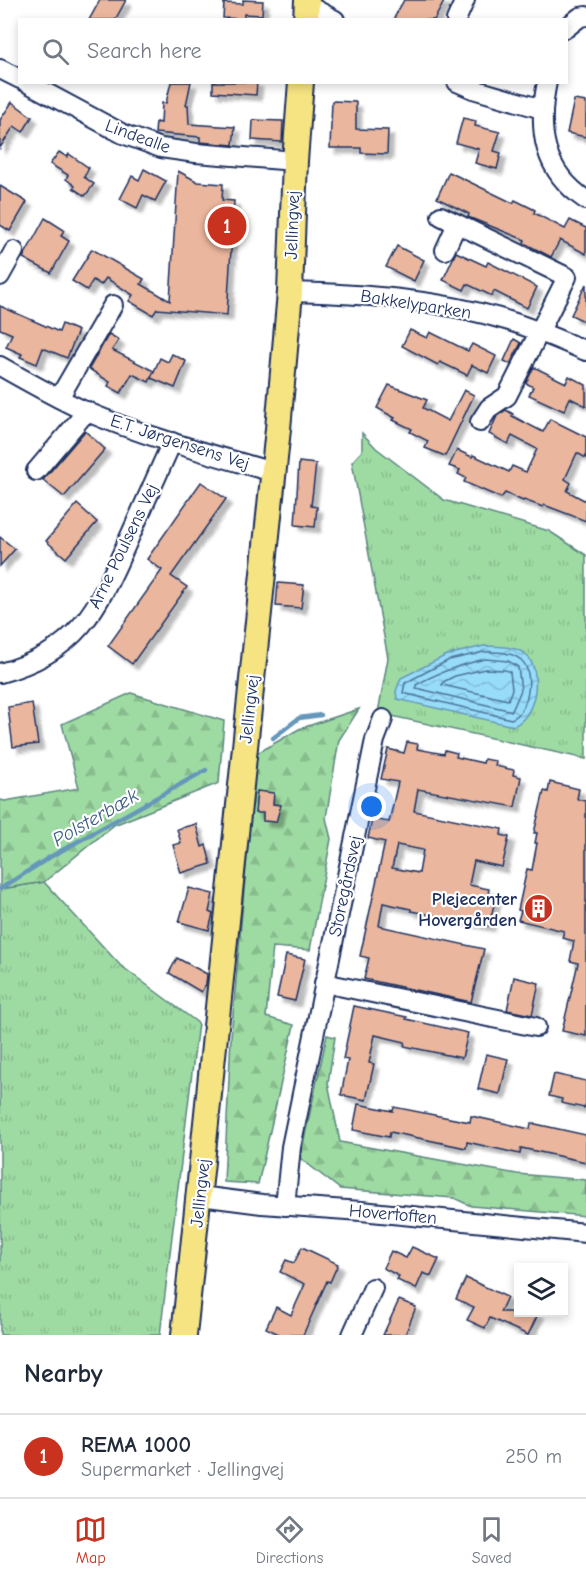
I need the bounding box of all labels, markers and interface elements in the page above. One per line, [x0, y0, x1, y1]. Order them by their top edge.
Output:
search box [18, 18, 568, 84]
icon: search [39, 35, 72, 68]
text: Search here [87, 38, 202, 64]
street label: Lindealle [102, 115, 173, 158]
street label: Jellingvej [281, 190, 304, 260]
pin: 1 [208, 204, 246, 248]
street label: Bakkelyparken [359, 285, 473, 324]
street label: E.T. Jørgensens Vej [108, 410, 252, 475]
street label: Arne Poulsens Vej [84, 480, 163, 612]
street label: Jellingvej [235, 674, 264, 745]
water label: Polsterbæk [48, 783, 143, 851]
your location [357, 792, 386, 821]
street label: Storegårdsvej [325, 834, 366, 939]
place label: Plejecenter Hovergården [418, 889, 518, 931]
building icon: Plejecenter Hovergården [522, 893, 554, 925]
street label: Jellingvej [186, 1158, 215, 1229]
street label: Hovertoften [348, 1200, 438, 1229]
map controls [514, 1263, 568, 1317]
button: layers [514, 1263, 568, 1317]
text: Nearby [24, 1359, 103, 1389]
text: REMA 1000 [81, 1432, 191, 1458]
text: 1 [40, 1445, 47, 1468]
text: 250 m [505, 1445, 562, 1468]
text: Supermarket · Jellingvej [81, 1458, 284, 1481]
tab: Map [74, 1513, 107, 1567]
tab: Directions [256, 1513, 323, 1567]
tab: Saved [472, 1513, 512, 1567]

